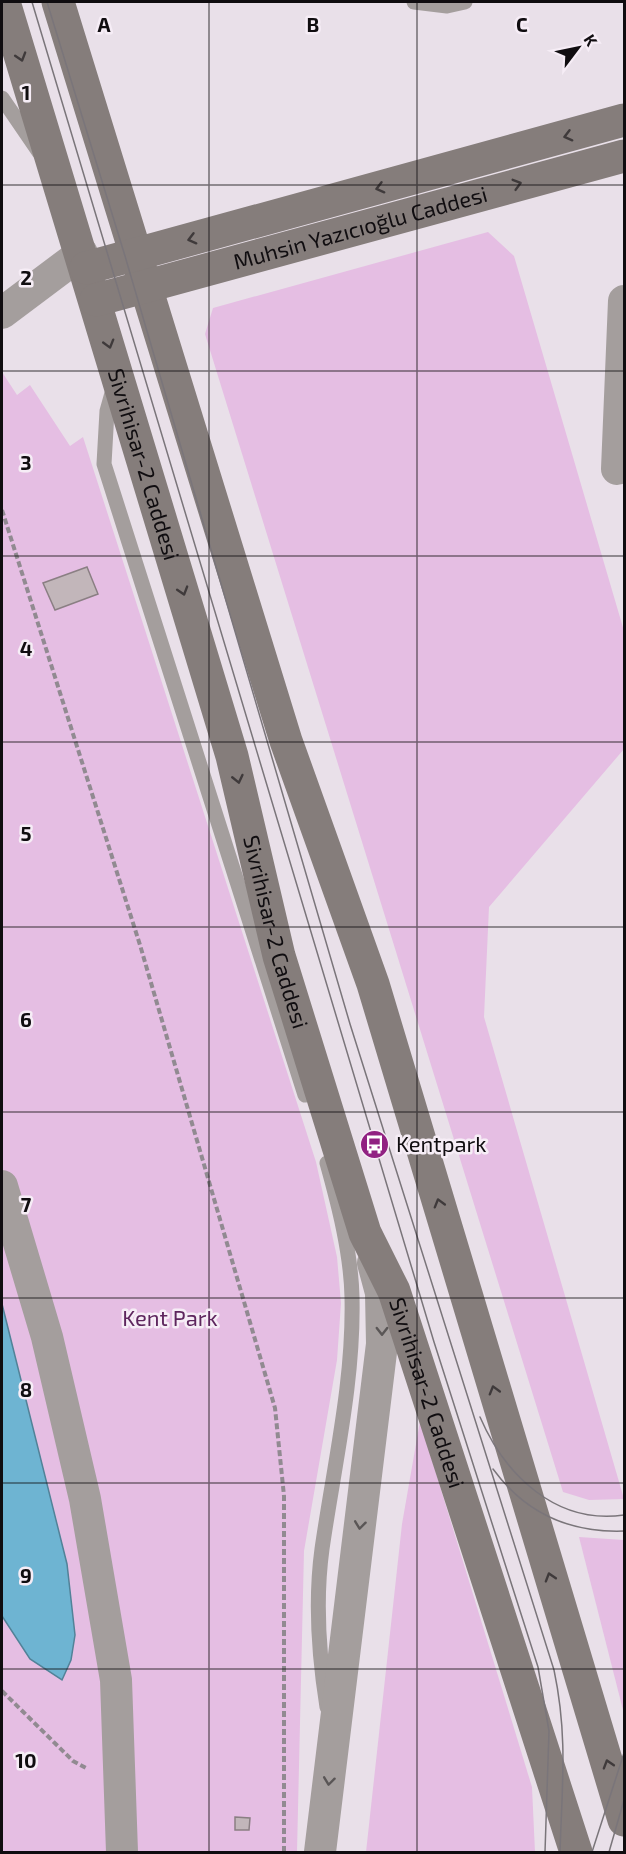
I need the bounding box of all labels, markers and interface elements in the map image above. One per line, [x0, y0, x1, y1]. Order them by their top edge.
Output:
text: A [97, 12, 111, 36]
text: B [307, 12, 319, 36]
text: C [516, 12, 528, 36]
north arrow [548, 18, 608, 78]
text: K [580, 30, 602, 50]
one-way arrow [14, 51, 27, 62]
text: 1 [22, 80, 30, 104]
one-way arrow [563, 129, 574, 141]
one-way arrow [511, 179, 522, 191]
street label: Muhsin Yazıcıoğlu Caddesi [230, 180, 490, 274]
one-way arrow [375, 181, 386, 193]
one-way arrow [187, 231, 197, 244]
text: 2 [20, 265, 32, 289]
one-way arrow [102, 338, 114, 349]
street label: Sivrihisar-2 Caddesi [104, 365, 186, 563]
text: 3 [20, 450, 32, 474]
one-way arrow [176, 586, 188, 596]
text: 4 [20, 636, 33, 660]
one-way arrow [230, 773, 243, 783]
text: 5 [20, 821, 32, 845]
street label: Sivrihisar-2 Caddesi [239, 833, 315, 1031]
text: 6 [20, 1007, 32, 1031]
bus stop icon: Kentpark [359, 1128, 391, 1160]
place label: Kentpark [396, 1130, 487, 1156]
text: 7 [21, 1192, 32, 1216]
one-way arrow [434, 1199, 446, 1209]
street label: Sivrihisar-2 Caddesi [385, 1294, 471, 1491]
park label: Kent Park [122, 1304, 218, 1330]
one-way arrow [376, 1327, 388, 1336]
text: 8 [20, 1377, 32, 1401]
one-way arrow [489, 1386, 502, 1396]
one-way arrow [354, 1521, 367, 1530]
text: 9 [20, 1563, 32, 1587]
one-way arrow [545, 1572, 557, 1583]
text: 10 [15, 1748, 37, 1772]
one-way arrow [603, 1759, 615, 1770]
one-way arrow [323, 1777, 336, 1786]

